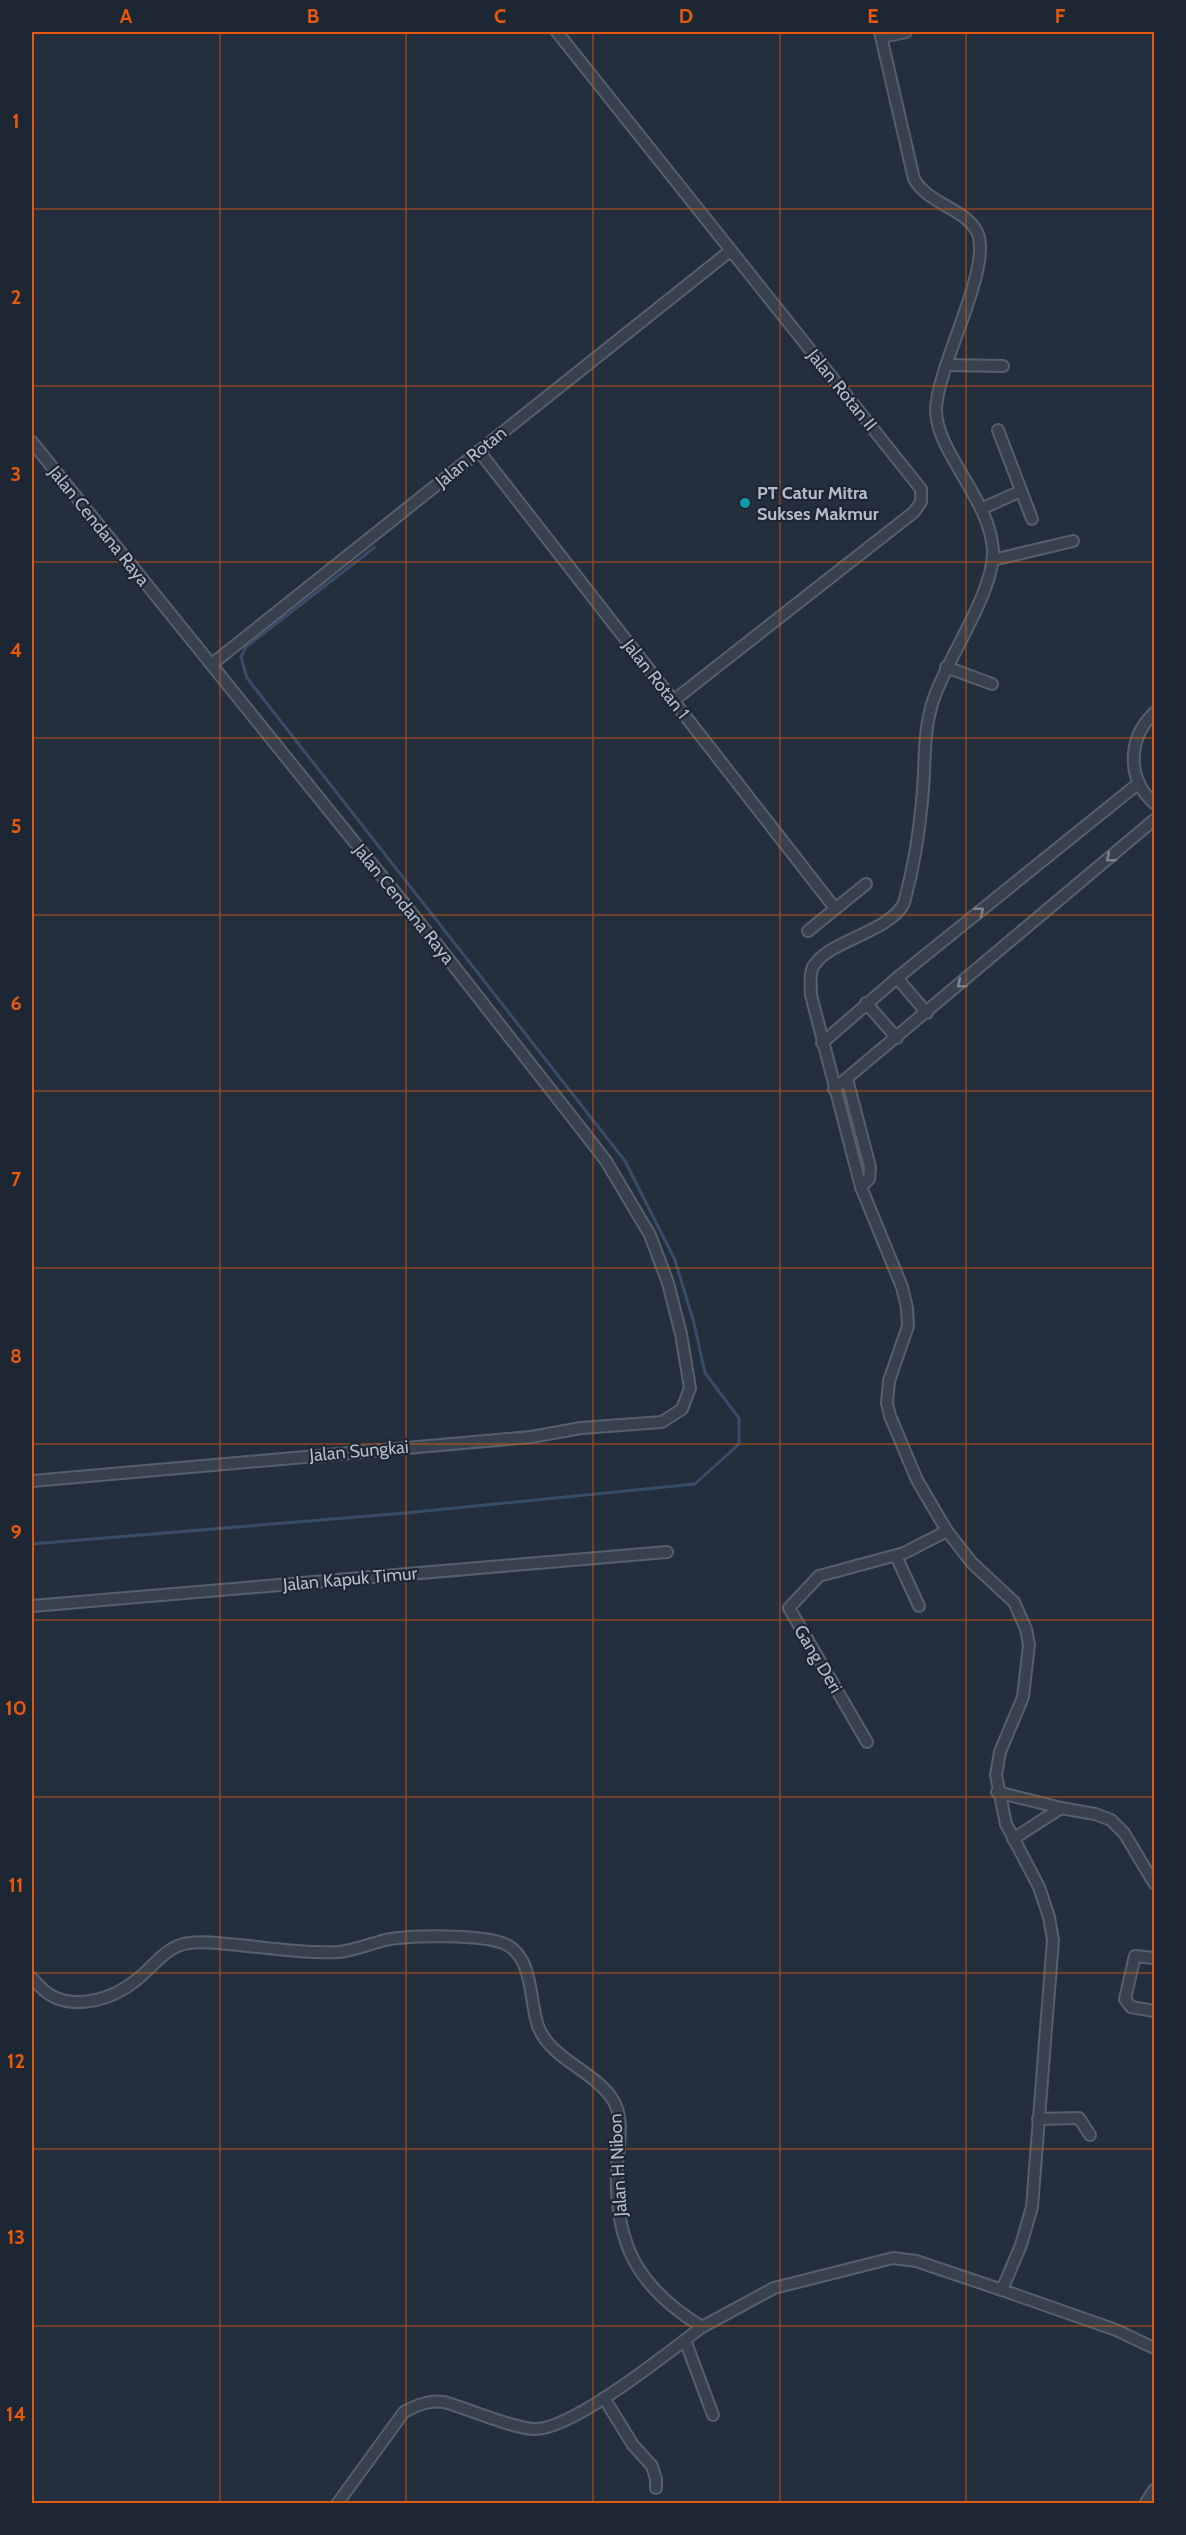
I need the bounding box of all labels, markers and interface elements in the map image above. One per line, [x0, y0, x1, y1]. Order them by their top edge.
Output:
text: A [120, 4, 133, 28]
text: B [307, 4, 319, 28]
text: C [494, 4, 506, 28]
text: D [679, 4, 693, 28]
text: E [867, 4, 879, 28]
text: F [1055, 4, 1066, 28]
text: 1 [12, 109, 20, 133]
text: 2 [11, 285, 21, 309]
street label: Jalan Rotan II [802, 344, 881, 435]
street label: Jalan Rotan [430, 422, 511, 493]
street label: Jalan Cendana Raya [43, 461, 154, 591]
text: 3 [11, 462, 21, 486]
place label: PT Catur Mitra Sukses Makmur [757, 482, 879, 525]
marker: PT Catur Mitra Sukses Makmur [738, 496, 752, 510]
street label: Jalan Rotan 1 [617, 634, 694, 723]
text: 4 [10, 638, 22, 662]
text: 5 [11, 814, 21, 838]
street label: Jalan Cendana Raya [348, 839, 459, 969]
one-way arrow [1106, 851, 1117, 862]
one-way arrow [973, 907, 984, 918]
one-way arrow [957, 976, 968, 987]
text: 6 [10, 991, 22, 1015]
text: 7 [11, 1167, 22, 1191]
text: 8 [10, 1344, 22, 1368]
street label: Jalan Sungkai [308, 1436, 409, 1466]
text: 9 [10, 1520, 22, 1544]
street label: Jalan Kapuk Timur [281, 1562, 418, 1596]
street label: Gang Deri [789, 1621, 847, 1697]
text: 10 [5, 1696, 27, 1720]
text: 11 [9, 1873, 23, 1897]
text: 12 [7, 2049, 25, 2073]
street label: Jalan H Nibon [604, 2113, 632, 2218]
text: 13 [7, 2225, 25, 2249]
text: 14 [6, 2402, 26, 2426]

